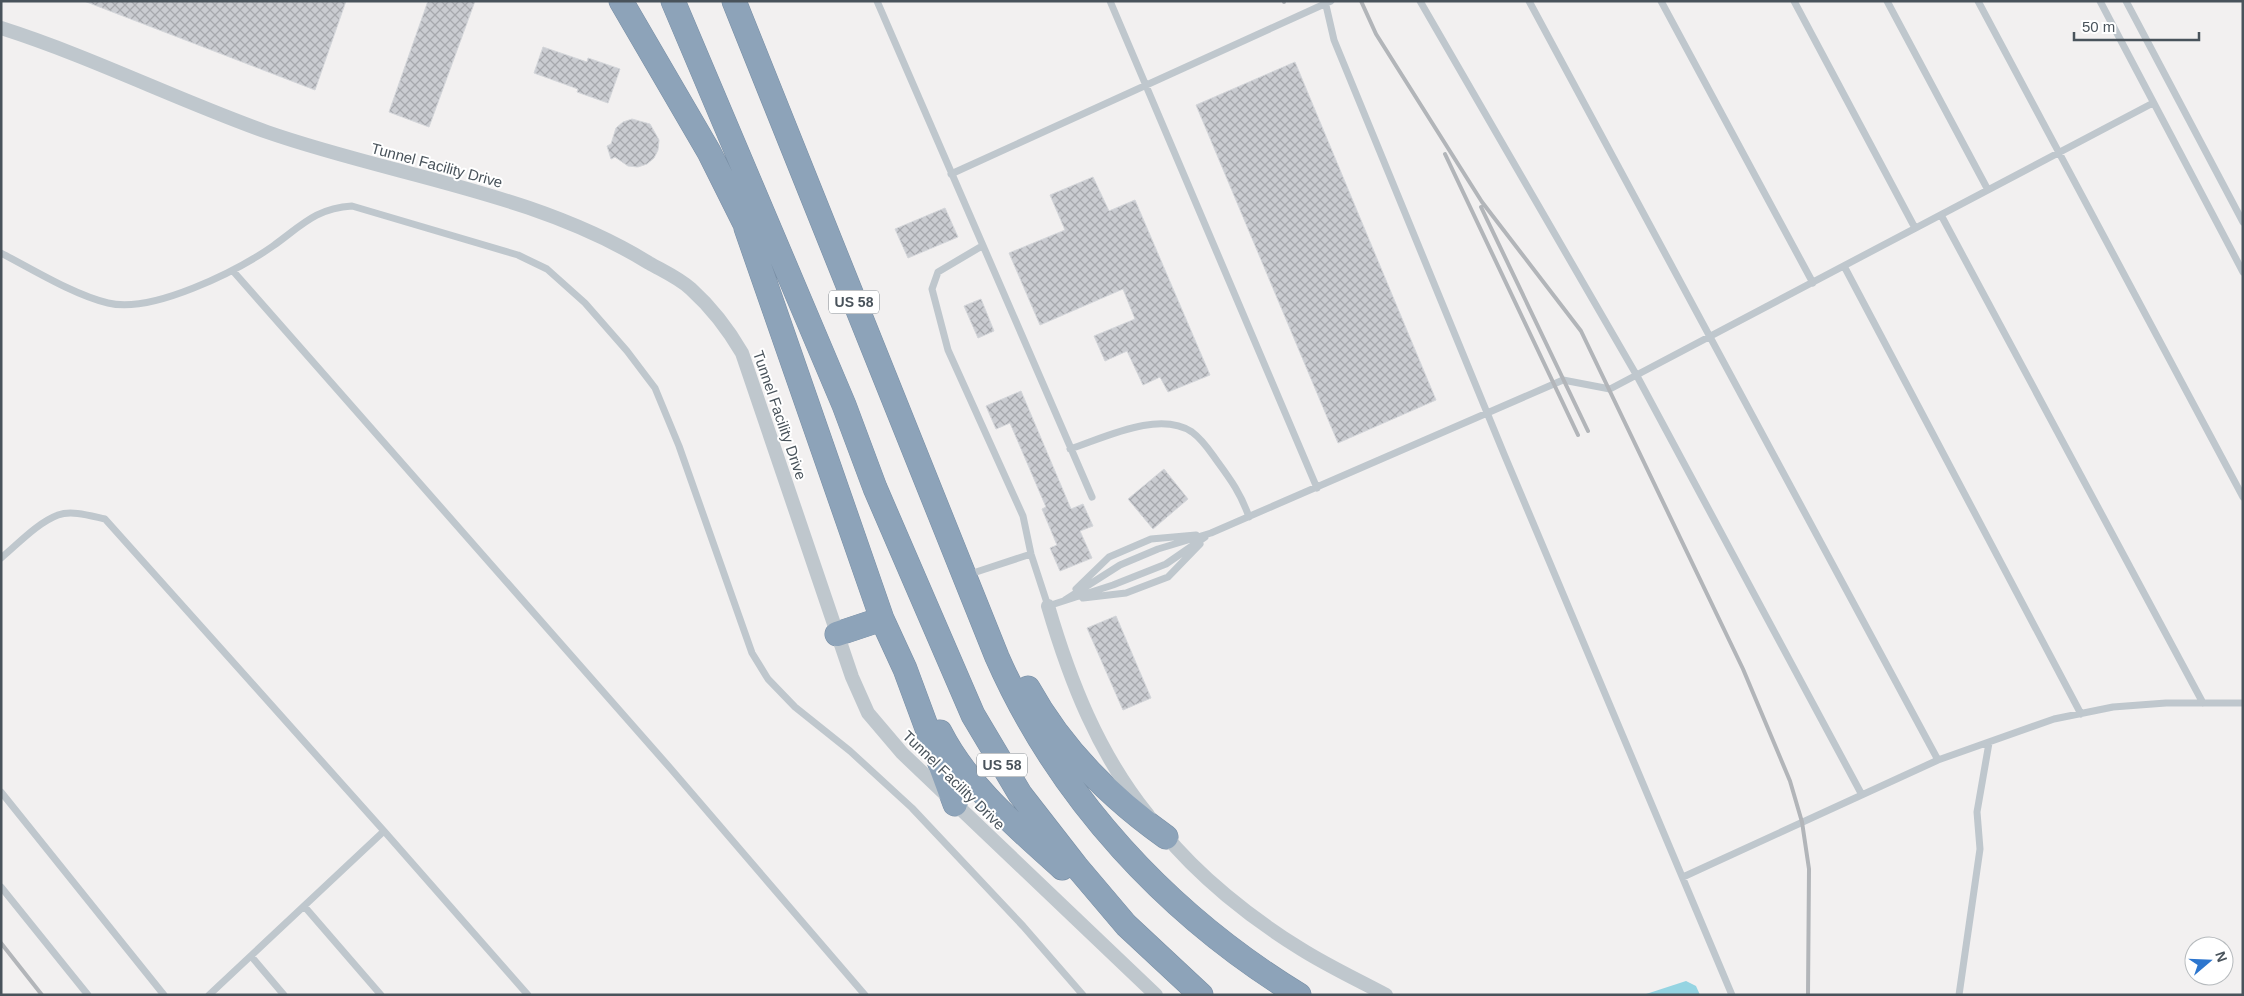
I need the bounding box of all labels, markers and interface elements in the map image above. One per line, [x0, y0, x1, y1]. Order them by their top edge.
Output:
scale bar [2074, 10, 2199, 42]
text: 50 m [2082, 18, 2115, 35]
street label: Tunnel Facility Drive [369, 139, 505, 191]
road number: US 58 [829, 290, 879, 314]
street label: Tunnel Facility Drive [750, 348, 810, 482]
street label: Tunnel Facility Drive [899, 727, 1009, 833]
road number: US 58 [977, 754, 1027, 776]
north arrow [2184, 936, 2234, 986]
text: N [2212, 949, 2231, 964]

